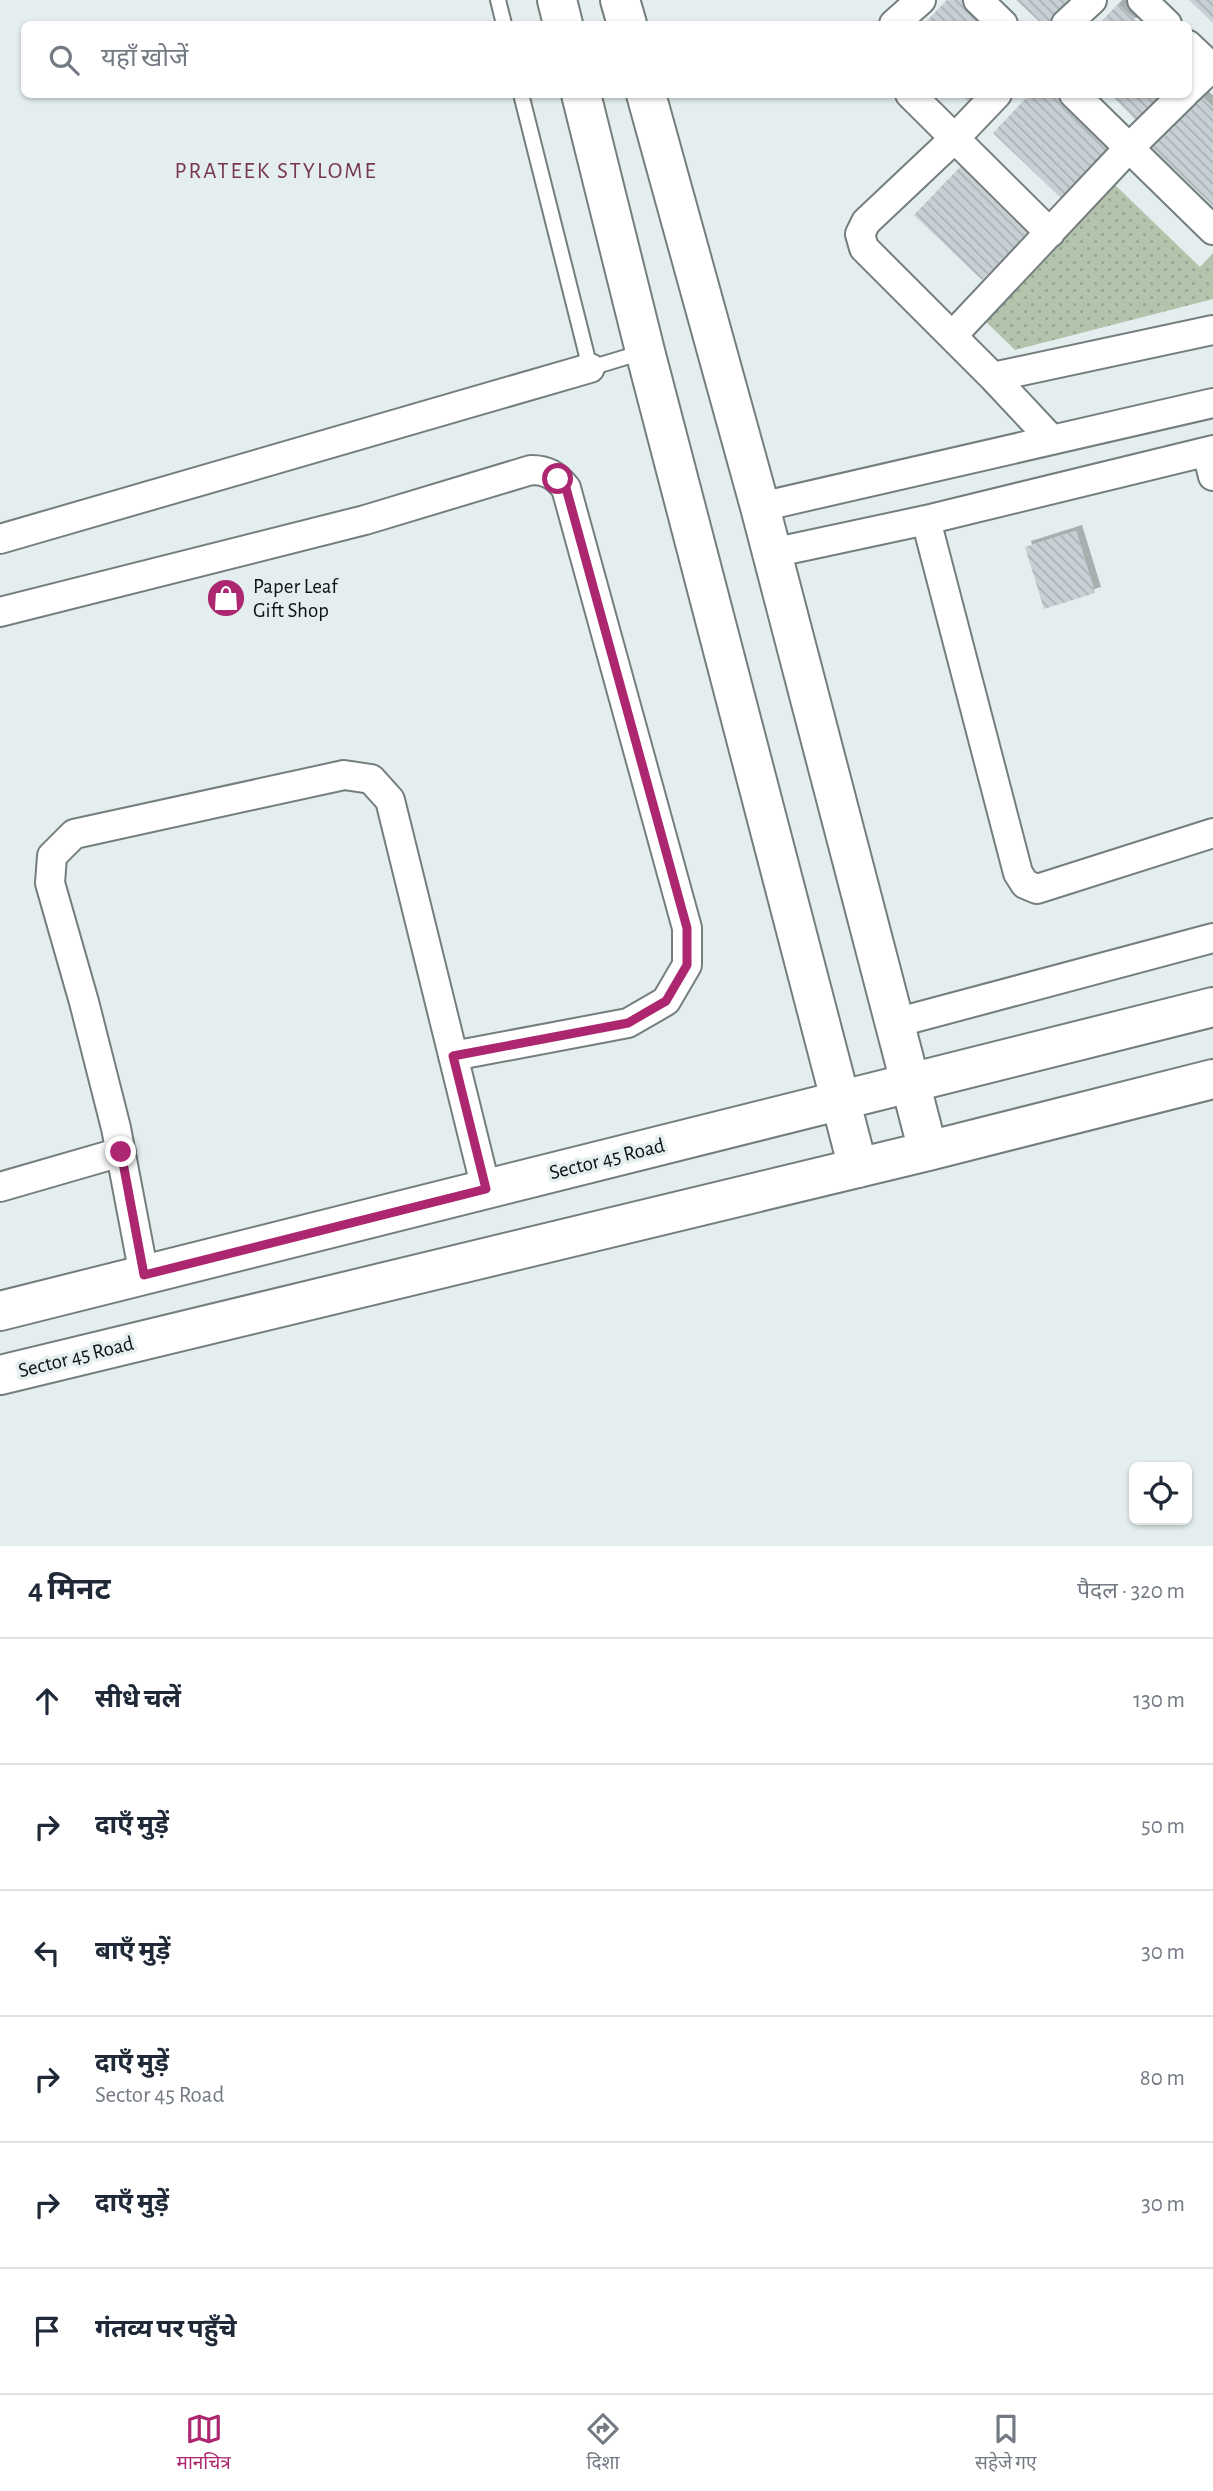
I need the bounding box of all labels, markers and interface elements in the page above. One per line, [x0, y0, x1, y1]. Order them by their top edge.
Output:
search box [21, 21, 1192, 98]
icon: search [45, 41, 83, 79]
text: यहाँ खोजें [101, 45, 188, 71]
district label: PRATEEK STYLOME [174, 160, 378, 183]
route start [542, 463, 573, 494]
place label: Paper Leaf Gift Shop [253, 576, 339, 621]
shop icon: Paper Leaf Gift Shop [205, 577, 247, 619]
street label: Sector 45 Road [547, 1134, 667, 1183]
route end [105, 1136, 136, 1167]
street label: Sector 45 Road [16, 1332, 136, 1381]
map controls [1129, 1462, 1192, 1525]
button: locate [1129, 1462, 1192, 1525]
text: 4 मिनट [28, 1575, 111, 1605]
text: पैदल · 320 m [1077, 1580, 1185, 1603]
icon: ahead [28, 1682, 66, 1720]
text: सीधे चलें [95, 1686, 181, 1712]
text: 130 m [1133, 1689, 1185, 1712]
icon: right [28, 1808, 66, 1846]
text: दाएँ मुड़ें [95, 1812, 169, 1838]
text: 50 m [1141, 1815, 1185, 1838]
icon: left [28, 1934, 66, 1972]
text: बाएँ मुड़ें [95, 1938, 170, 1964]
text: 30 m [1141, 1941, 1185, 1964]
text: दाएँ मुड़ें [95, 2050, 169, 2076]
icon: right [28, 2060, 66, 2098]
text: 80 m [1140, 2067, 1185, 2090]
text: Sector 45 Road [95, 2084, 224, 2107]
icon: right [28, 2186, 66, 2224]
text: दाएँ मुड़ें [95, 2190, 169, 2216]
text: 30 m [1141, 2193, 1185, 2216]
icon: arrive [28, 2312, 66, 2350]
text: गंतव्य पर पहुँचे [95, 2316, 237, 2342]
tab: मानचित्र [177, 2410, 231, 2477]
tab: दिशा [584, 2410, 622, 2477]
tab: सहेजे गए [975, 2410, 1036, 2477]

